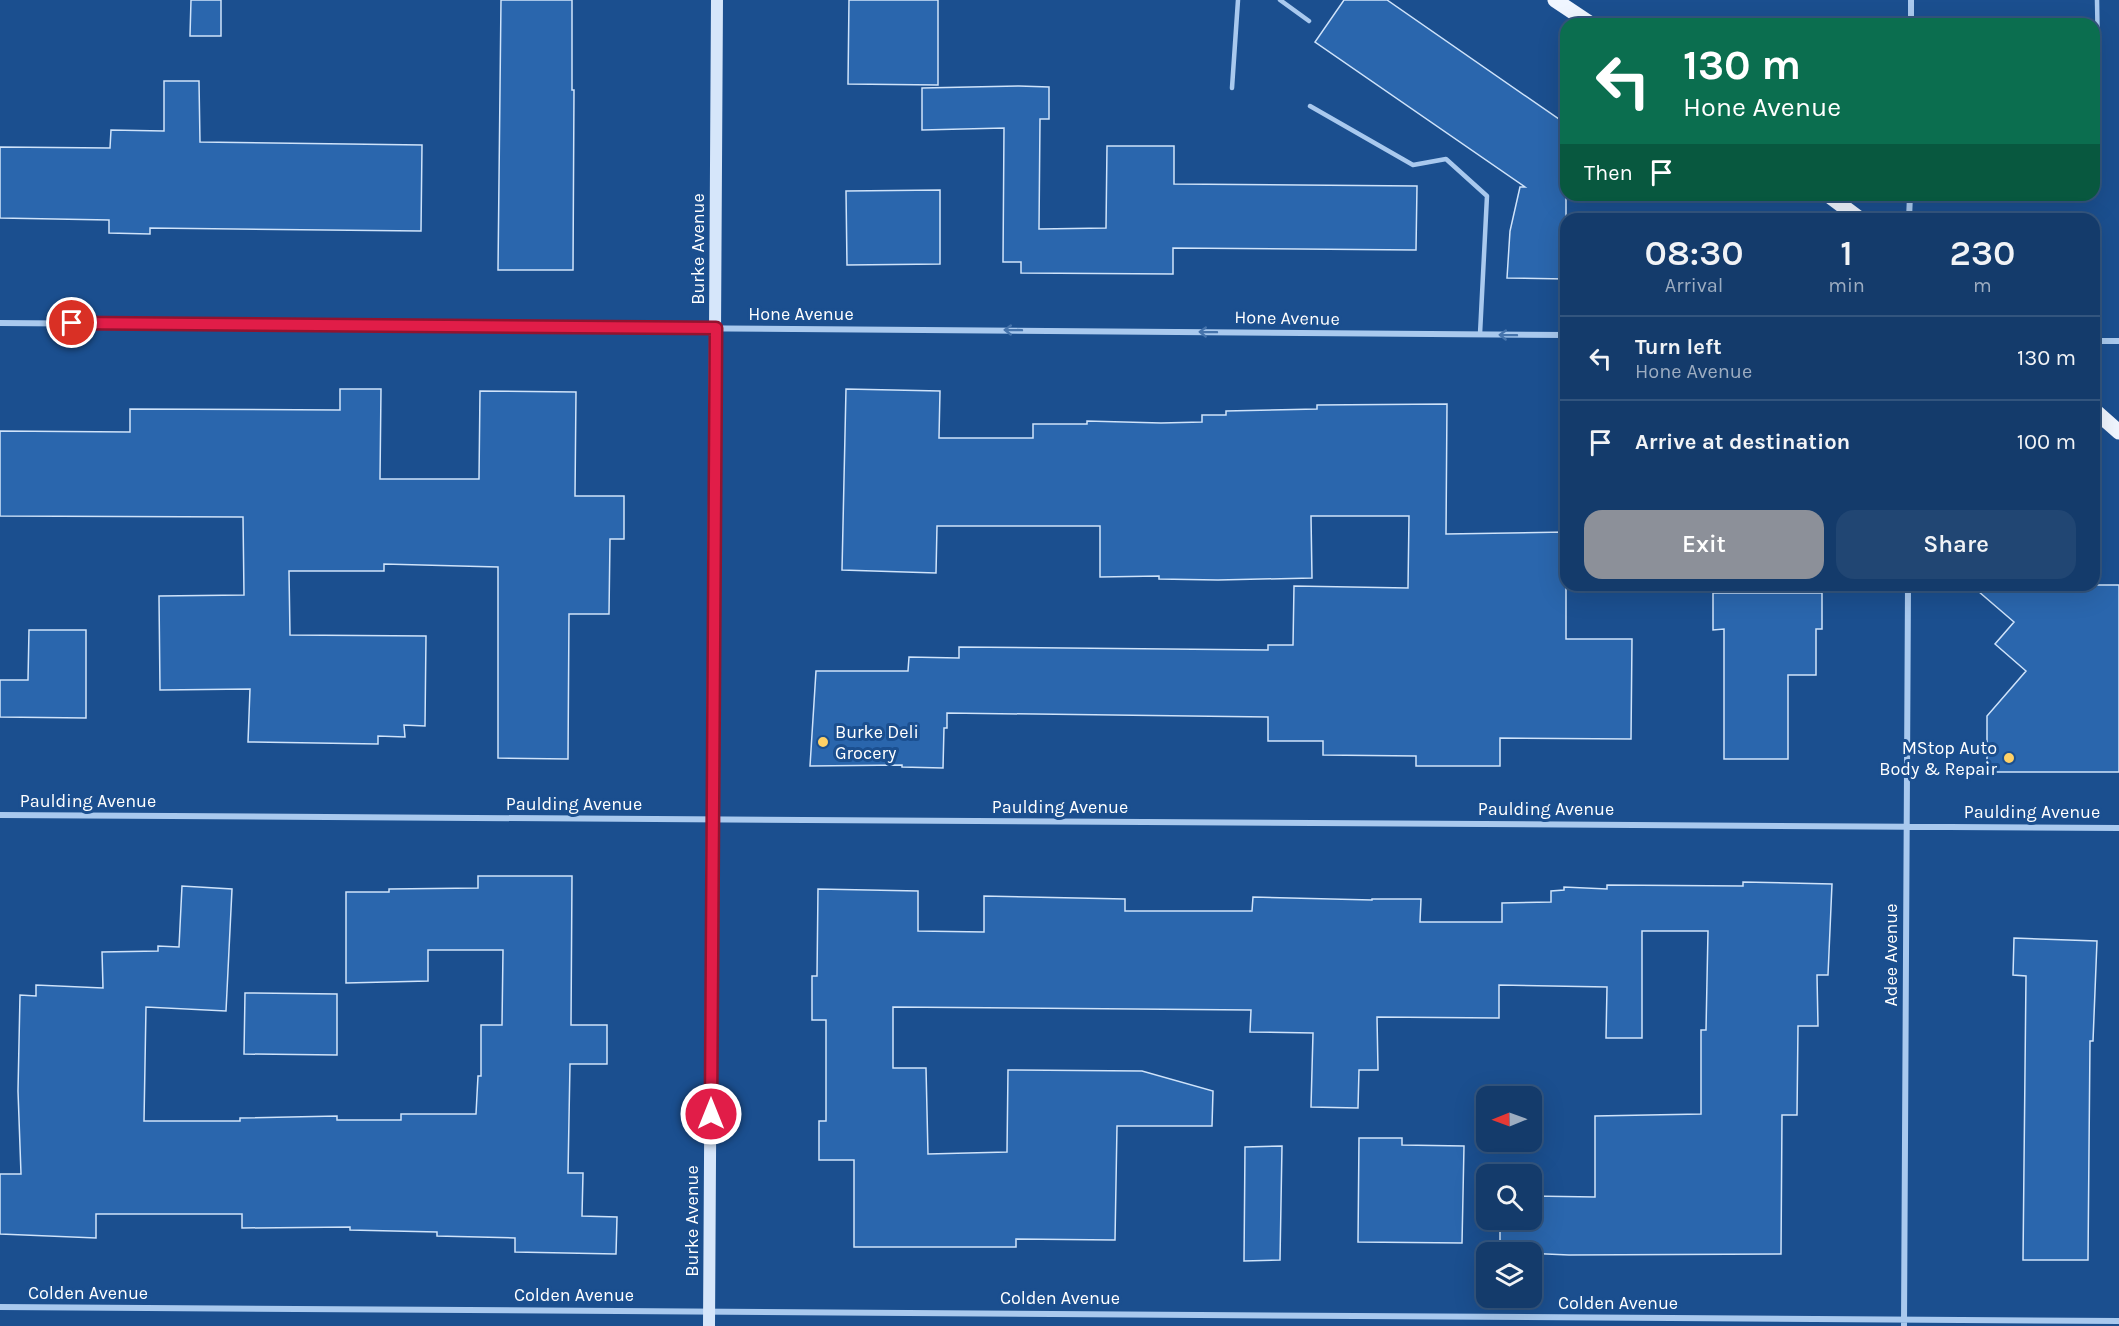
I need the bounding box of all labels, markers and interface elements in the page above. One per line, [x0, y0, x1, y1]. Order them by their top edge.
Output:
text: 130 m [1683, 40, 1801, 90]
icon: left [1584, 42, 1662, 120]
text: Hone Avenue [1683, 91, 1841, 123]
icon: arrive [1645, 156, 1678, 189]
text: Then [1584, 160, 1633, 186]
street label: Burke Avenue [687, 193, 709, 305]
text: 08:30 [1645, 232, 1744, 274]
text: 1 [1840, 232, 1853, 274]
text: 230 [1949, 232, 2015, 274]
text: Arrival [1665, 274, 1723, 297]
text: min [1828, 274, 1865, 297]
text: m [1973, 274, 1992, 297]
pin [46, 297, 97, 348]
street label: Hone Avenue [748, 303, 854, 325]
icon: arrive [55, 306, 88, 339]
street label: Hone Avenue [1234, 306, 1340, 330]
one-way arrow [1003, 324, 1023, 336]
one-way arrow [1198, 326, 1218, 338]
one-way arrow [1498, 329, 1518, 341]
text: Turn left [1635, 334, 1722, 360]
icon: left [1584, 342, 1617, 375]
text: 130 m [2017, 345, 2076, 371]
text: Hone Avenue [1635, 360, 1752, 383]
icon: arrive [1584, 426, 1617, 459]
text: Arrive at destination [1635, 429, 1850, 455]
text: 100 m [2017, 429, 2076, 455]
button: Exit [1584, 510, 1824, 579]
button: Share [1836, 510, 2076, 579]
place label: Burke Deli Grocery [835, 721, 919, 764]
marker: Burke Deli Grocery [816, 735, 830, 749]
place label: MStop Auto Body & Repair [1879, 737, 1997, 780]
marker: MStop Auto Body & Repair [2002, 751, 2016, 765]
street label: Paulding Avenue [20, 790, 156, 812]
street label: Paulding Avenue [506, 793, 642, 815]
street label: Paulding Avenue [992, 796, 1128, 818]
street label: Paulding Avenue [1478, 798, 1614, 820]
street label: Paulding Avenue [1964, 801, 2100, 823]
street label: Adee Avenue [1880, 903, 1902, 1007]
position arrow [679, 1082, 743, 1146]
north arrow [1476, 1086, 1542, 1152]
map controls [1476, 1086, 1542, 1308]
button: search [1476, 1164, 1542, 1230]
street label: Burke Avenue [681, 1165, 703, 1277]
button: layers [1476, 1242, 1542, 1308]
street label: Colden Avenue [28, 1282, 148, 1304]
street label: Colden Avenue [514, 1284, 634, 1306]
street label: Colden Avenue [1000, 1287, 1120, 1309]
street label: Colden Avenue [1558, 1292, 1678, 1314]

